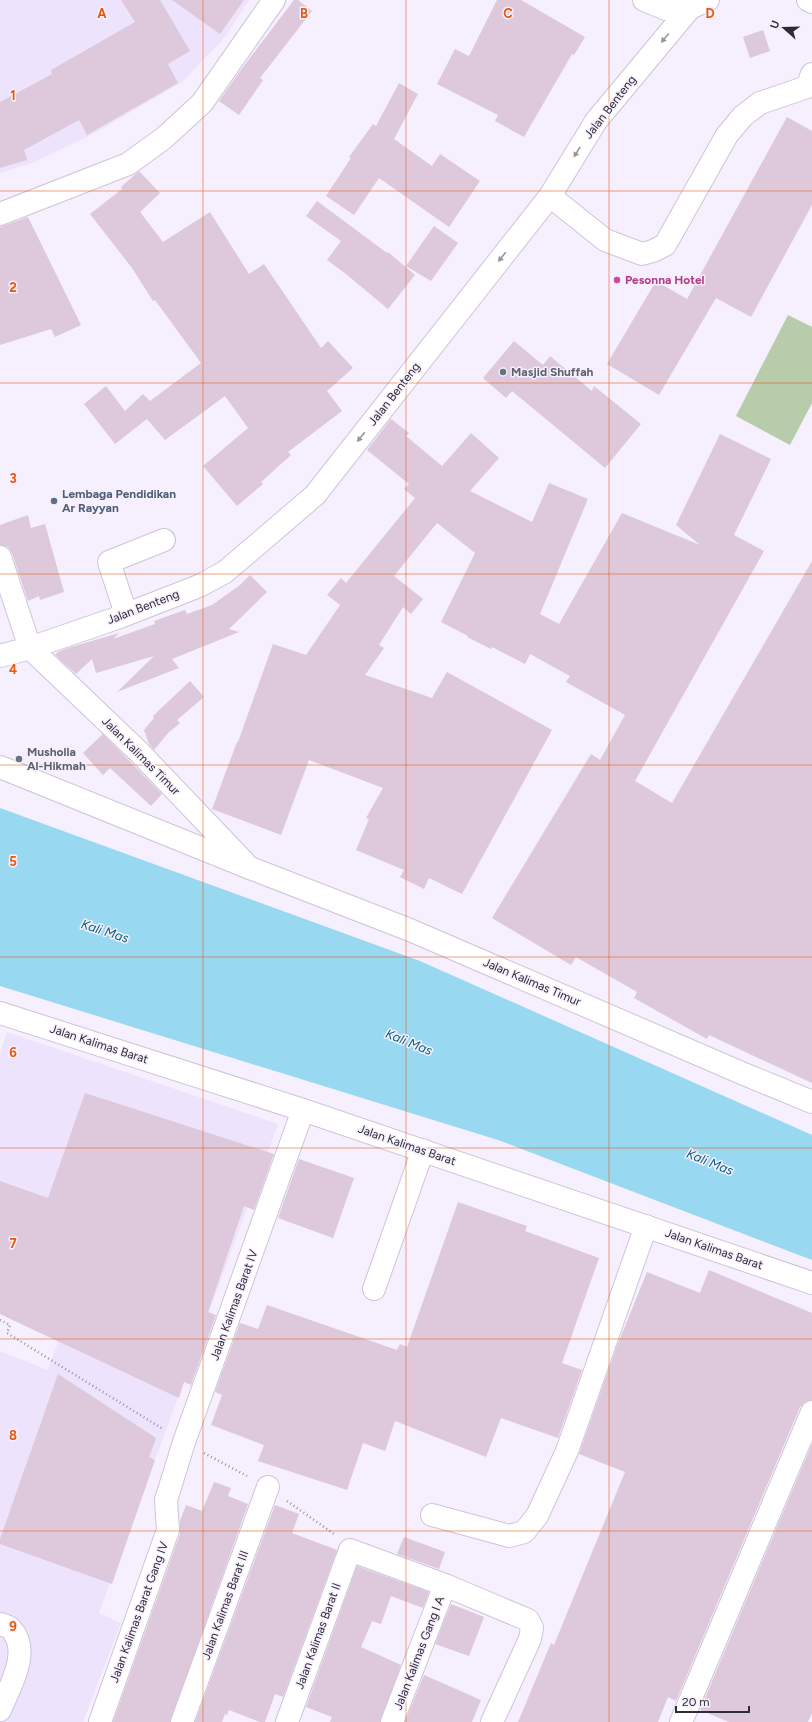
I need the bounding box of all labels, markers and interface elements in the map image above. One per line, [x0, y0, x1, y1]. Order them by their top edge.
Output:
text: A [97, 6, 107, 21]
text: B [300, 6, 308, 21]
text: C [503, 6, 513, 21]
text: D [705, 6, 715, 21]
north arrow [764, 8, 804, 48]
text: U [768, 19, 783, 31]
one-way arrow [661, 33, 670, 44]
street label: Jalan Benteng [581, 73, 639, 141]
text: 1 [10, 88, 16, 103]
one-way arrow [574, 146, 581, 158]
one-way arrow [497, 252, 506, 263]
place label: Pesonna Hotel [625, 273, 705, 287]
marker: Pesonna Hotel [612, 275, 622, 285]
text: 2 [9, 280, 17, 295]
street label: Jalan Benteng [365, 360, 423, 428]
place label: Masjid Shuffah [511, 365, 594, 379]
marker: Masjid Shuffah [498, 367, 508, 377]
one-way arrow [356, 431, 365, 442]
text: 3 [9, 471, 17, 486]
place label: Lembaga Pendidikan Ar Rayyan [62, 487, 176, 515]
marker: Lembaga Pendidikan Ar Rayyan [49, 496, 59, 506]
street label: Jalan Benteng [105, 587, 181, 627]
text: 4 [9, 662, 17, 677]
street label: Jalan Kalimas Timur [99, 714, 183, 798]
place label: Musholla Al-Hikmah [27, 745, 86, 773]
marker: Musholla Al-Hikmah [14, 754, 24, 764]
text: 5 [9, 854, 17, 869]
water label: Kali Mas [79, 916, 131, 946]
street label: Jalan Kalimas Timur [481, 955, 583, 1009]
street label: Jalan Kalimas Barat [48, 1021, 150, 1067]
water label: Kali Mas [383, 1026, 435, 1058]
text: 6 [9, 1045, 17, 1060]
street label: Jalan Kalimas Barat [356, 1122, 458, 1168]
water label: Kali Mas [684, 1146, 736, 1178]
street label: Jalan Kalimas Barat [663, 1226, 765, 1272]
text: 7 [9, 1236, 17, 1251]
street label: Jalan Kalimas Barat IV [207, 1247, 261, 1362]
text: 8 [9, 1428, 17, 1443]
street label: Jalan Kalimas Barat Gang IV [107, 1539, 171, 1684]
street label: Jalan Kalimas Barat III [199, 1548, 251, 1662]
street label: Jalan Kalimas Barat II [292, 1581, 344, 1691]
street label: Jalan Kalimas Gang I A [391, 1594, 447, 1712]
text: 9 [9, 1619, 17, 1634]
scale bar [676, 1688, 749, 1714]
text: 20 m [682, 1695, 710, 1709]

